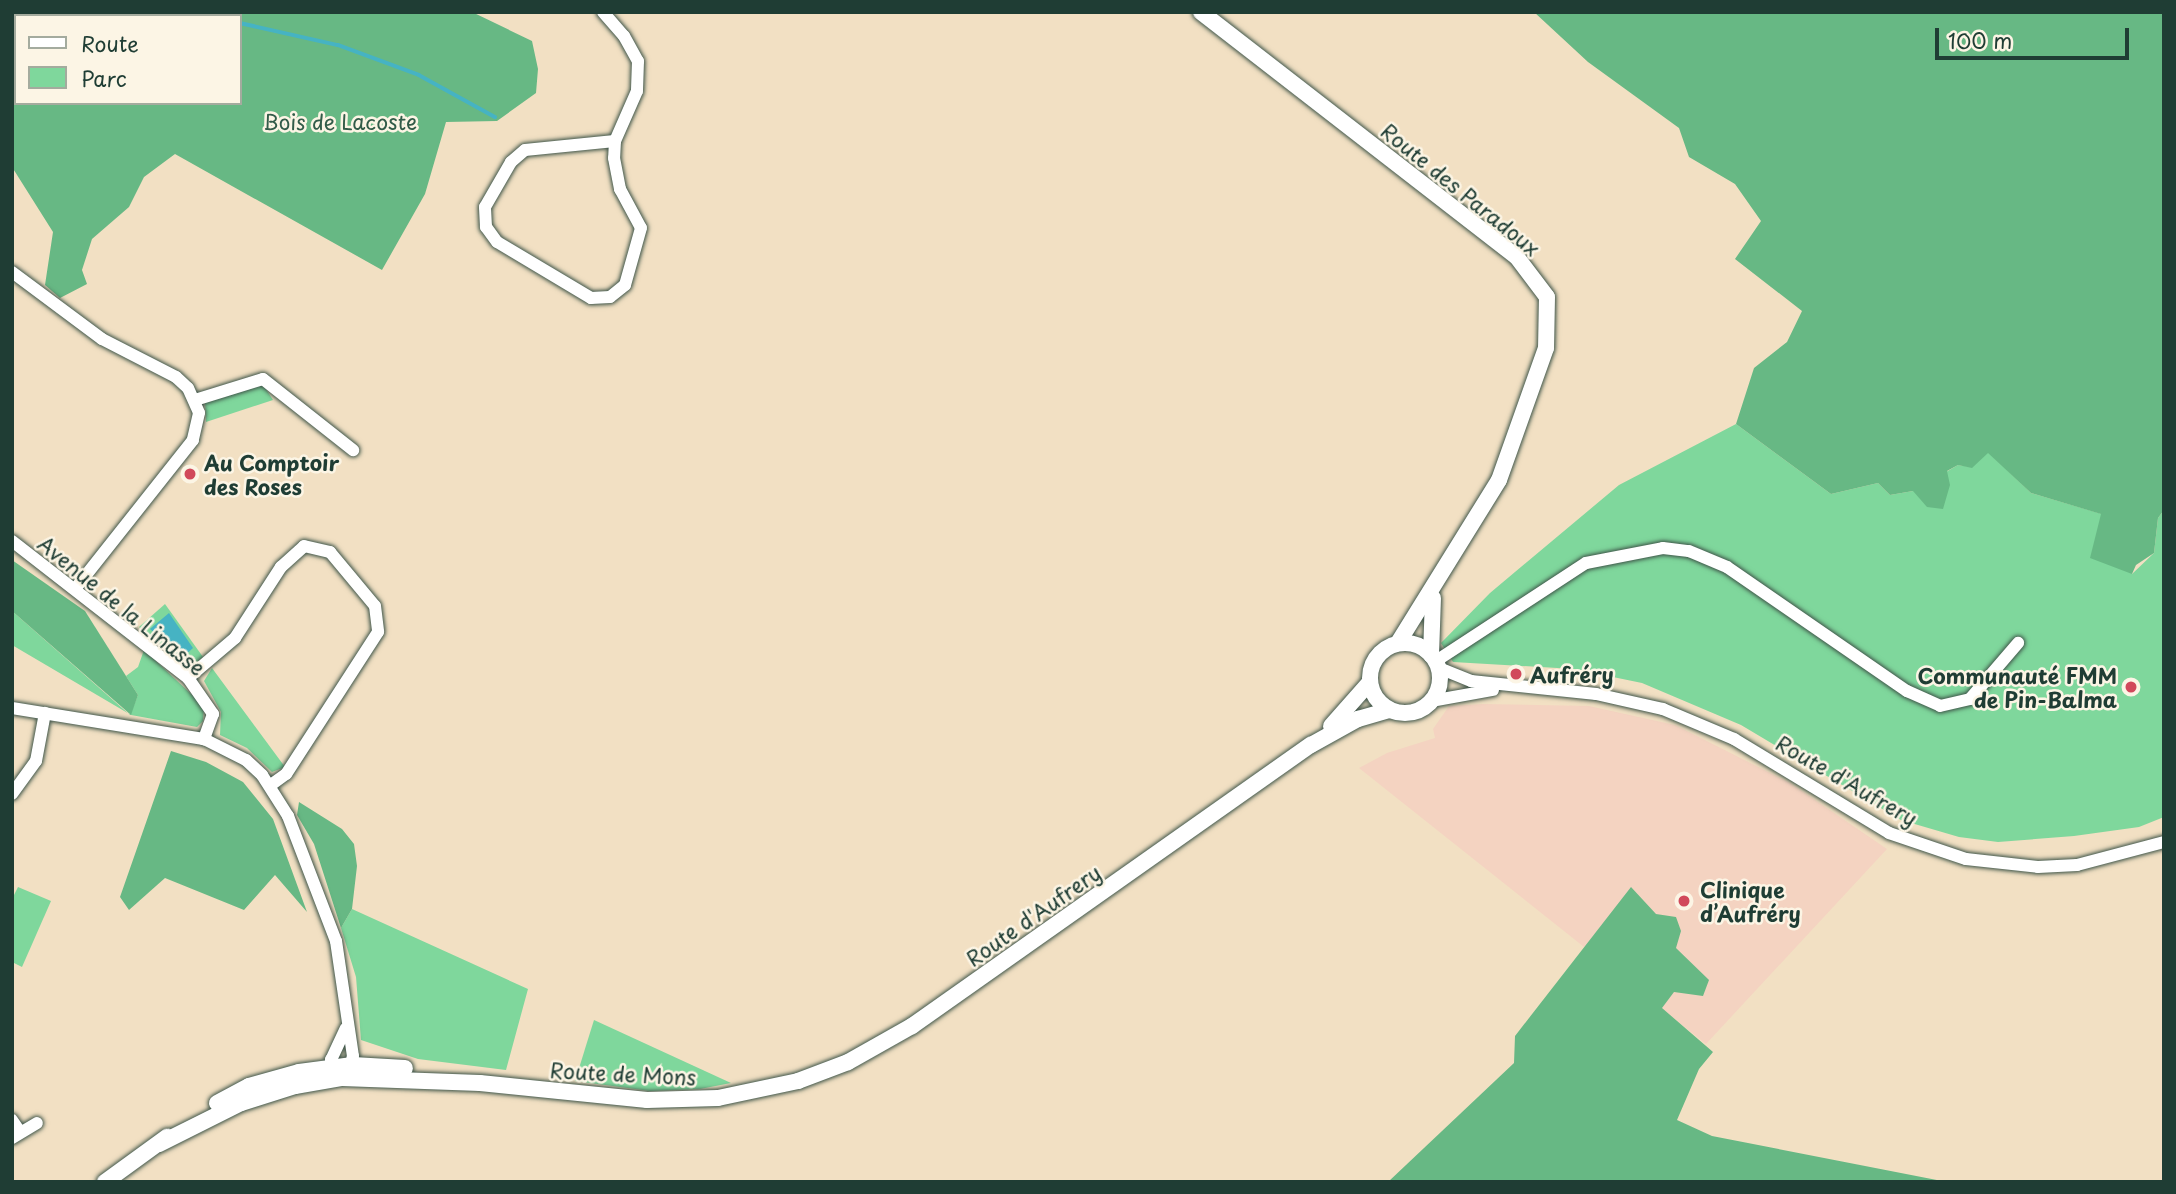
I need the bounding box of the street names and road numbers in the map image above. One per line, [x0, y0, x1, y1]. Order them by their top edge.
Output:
street label: Route des Paradoux [1376, 117, 1546, 261]
street label: Avenue de la Linasse [33, 530, 211, 680]
street label: Route d'Aufrery [1771, 729, 1923, 831]
street label: Route d'Aufrery [960, 859, 1106, 971]
street label: Route de Mons [548, 1057, 698, 1089]

